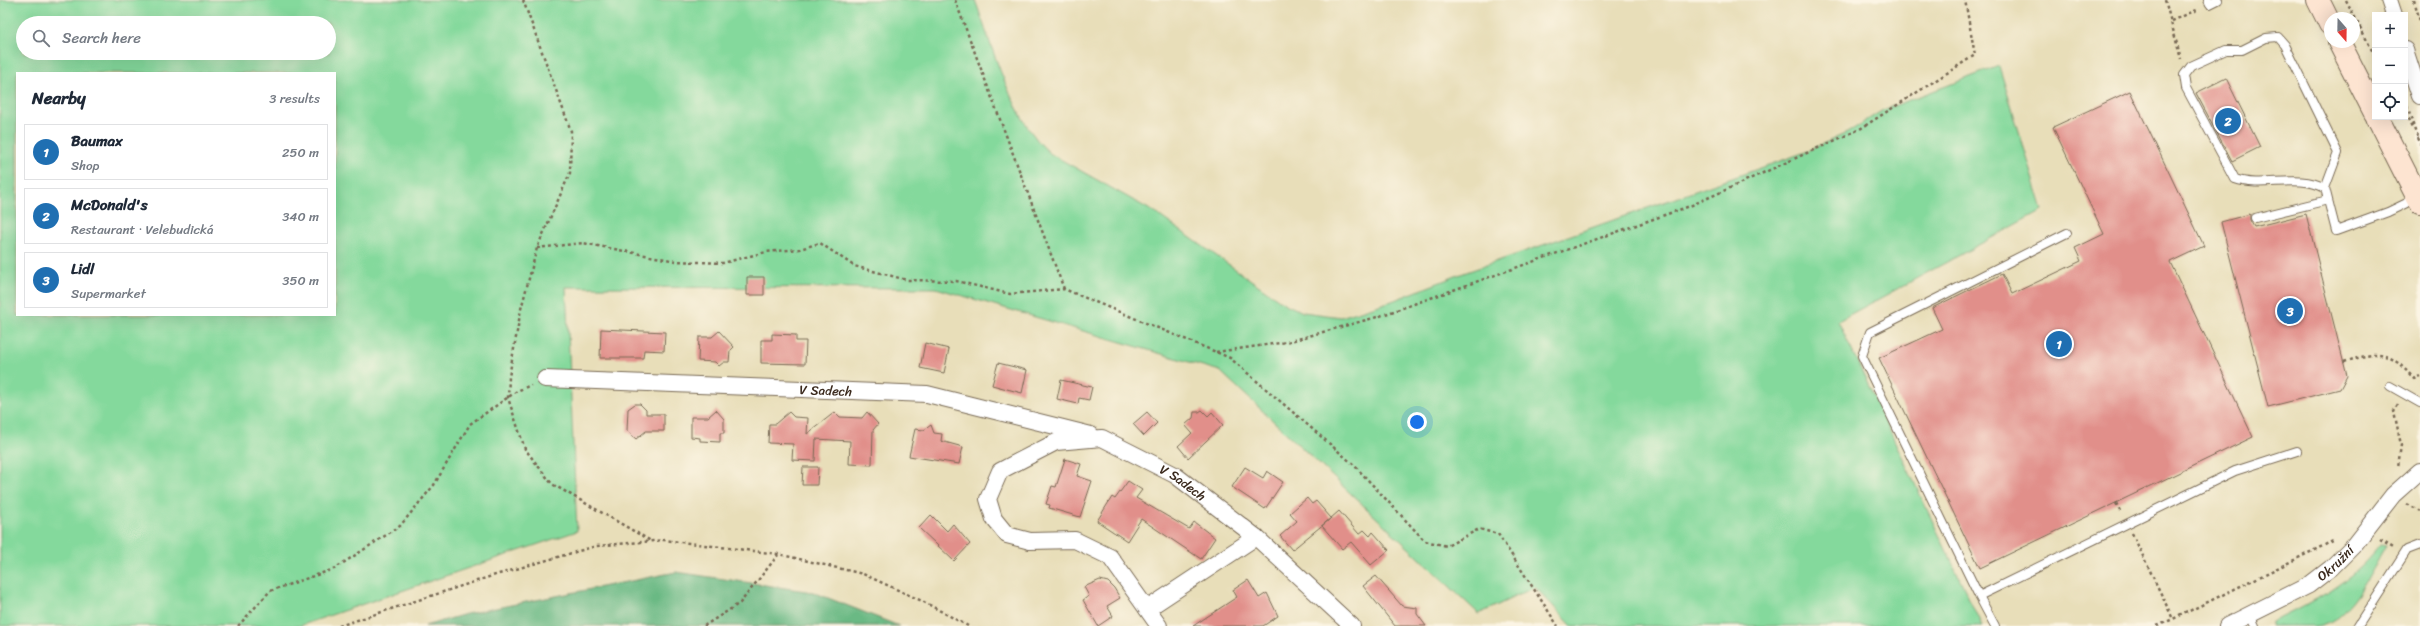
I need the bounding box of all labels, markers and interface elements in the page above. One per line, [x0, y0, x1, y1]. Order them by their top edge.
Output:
north arrow [2324, 12, 2360, 48]
map controls [2372, 12, 2408, 120]
button: + [2372, 12, 2408, 48]
search box [16, 16, 336, 60]
text: Search here [62, 25, 141, 51]
icon: search [30, 27, 52, 49]
button: − [2372, 48, 2408, 84]
text: Nearby [32, 83, 86, 113]
button: locate [2372, 84, 2408, 120]
text: 3 results [269, 87, 320, 110]
pin: 2 [2215, 106, 2241, 136]
text: Baumax [71, 128, 123, 154]
text: 1 [43, 141, 49, 164]
text: 250 m [282, 141, 319, 164]
text: Shop [71, 154, 99, 177]
text: McDonald's [71, 192, 148, 218]
text: 2 [42, 205, 50, 228]
text: 340 m [282, 205, 319, 228]
text: Restaurant · Velebudická [71, 218, 214, 241]
text: Lidl [71, 256, 94, 282]
text: 3 [42, 269, 50, 292]
text: 350 m [282, 269, 319, 292]
text: Supermarket [71, 282, 146, 305]
pin: 3 [2277, 296, 2303, 326]
pin: 1 [2046, 329, 2072, 359]
street label: V Sadech [799, 378, 853, 403]
your location [1407, 412, 1427, 432]
street label: V Sadech [1156, 458, 1211, 507]
street label: Okružní [2312, 539, 2361, 587]

